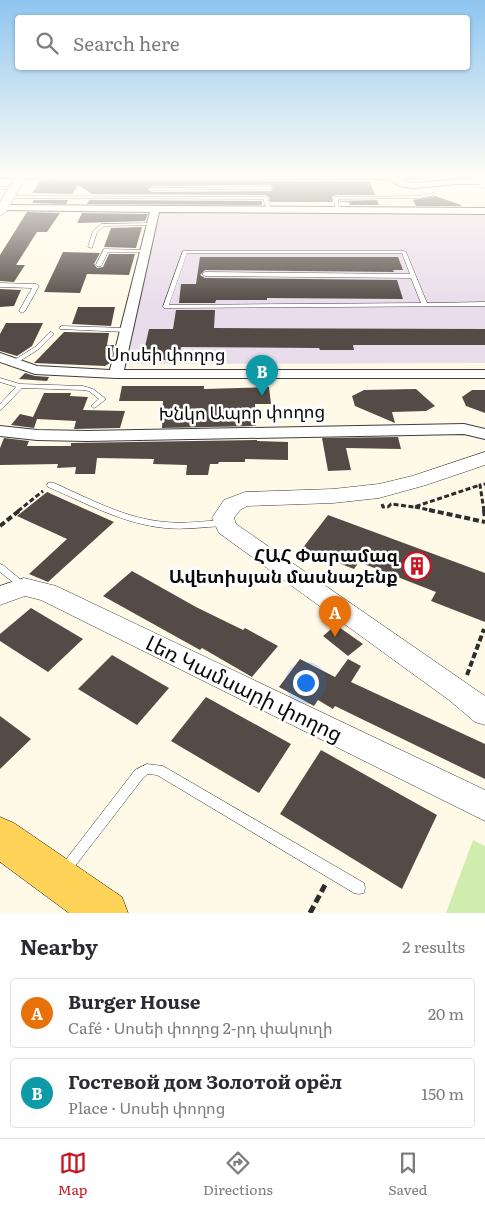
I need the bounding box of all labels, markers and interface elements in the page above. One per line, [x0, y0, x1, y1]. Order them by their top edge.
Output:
search box [15, 15, 470, 70]
icon: search [33, 29, 61, 57]
text: Search here [73, 29, 180, 57]
street label: Սոսեի փողոց [107, 340, 226, 367]
pin: B [246, 355, 278, 396]
street label: Խնկո Ապոր փողոց [158, 397, 325, 426]
place label: ՀԱՀ Փարամազ Ավետիսյան մասնաշենք [169, 541, 399, 589]
building icon: ՀԱՀ Փարամազ Ավետիսյան մասնաշենք [402, 551, 432, 581]
pin: A [319, 596, 351, 637]
street label: Լեռ Կամսարի փողոց [141, 626, 349, 748]
your location [293, 670, 319, 696]
text: Nearby [20, 930, 98, 961]
text: 2 results [402, 934, 465, 958]
text: Burger House [68, 987, 200, 1015]
text: A [31, 1001, 43, 1025]
text: 20 m [428, 1001, 464, 1025]
text: Café · Սոսեի փողոց 2-րդ փակուղի [68, 1015, 333, 1039]
text: Гостевой дом Золотой орёл [68, 1067, 342, 1095]
text: B [31, 1081, 43, 1105]
text: 150 m [421, 1081, 464, 1105]
text: Place · Սոսեի փողոց [68, 1095, 225, 1119]
tab: Map [58, 1149, 88, 1199]
tab: Directions [203, 1149, 273, 1199]
tab: Saved [388, 1149, 427, 1199]

